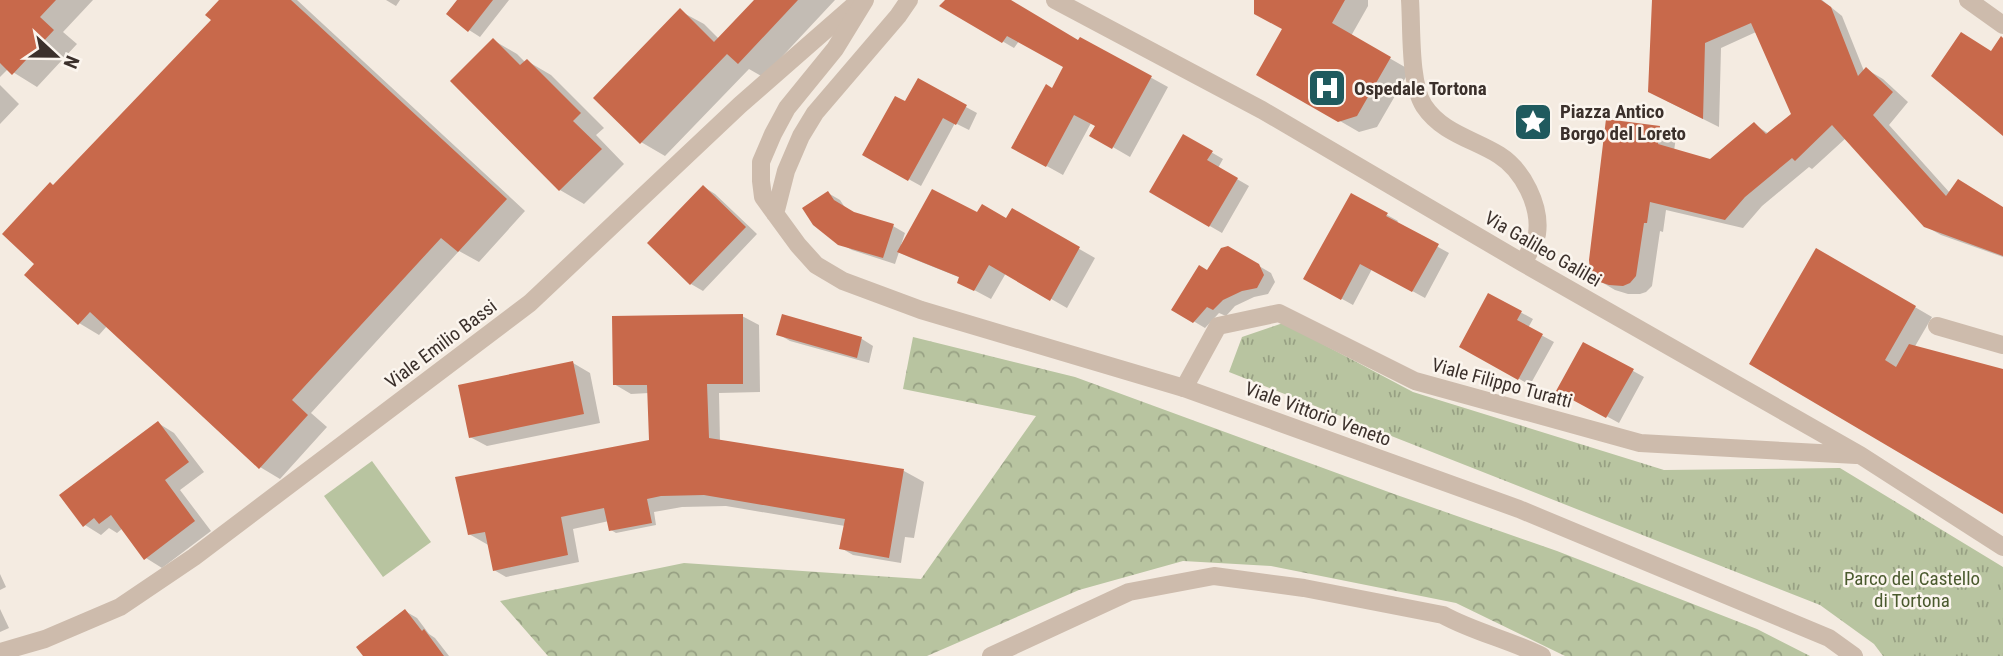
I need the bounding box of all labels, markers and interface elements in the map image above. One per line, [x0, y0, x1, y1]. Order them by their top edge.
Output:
north arrow [21, 21, 91, 91]
text: N [58, 52, 84, 72]
hospital icon: Ospedale Tortona [1306, 67, 1348, 109]
place label: Ospedale Tortona [1354, 77, 1487, 100]
place label: Piazza Antico Borgo del Loreto [1560, 100, 1686, 145]
place icon: Piazza Antico Borgo del Loreto [1512, 101, 1554, 143]
street label: Via Galileo Galilei [1480, 206, 1606, 292]
street label: Viale Emilio Bassi [381, 295, 501, 393]
street label: Viale Filippo Turatti [1429, 353, 1575, 413]
street label: Viale Vittorio Veneto [1242, 377, 1394, 451]
park label: Parco del Castello di Tortona [1844, 567, 1980, 612]

